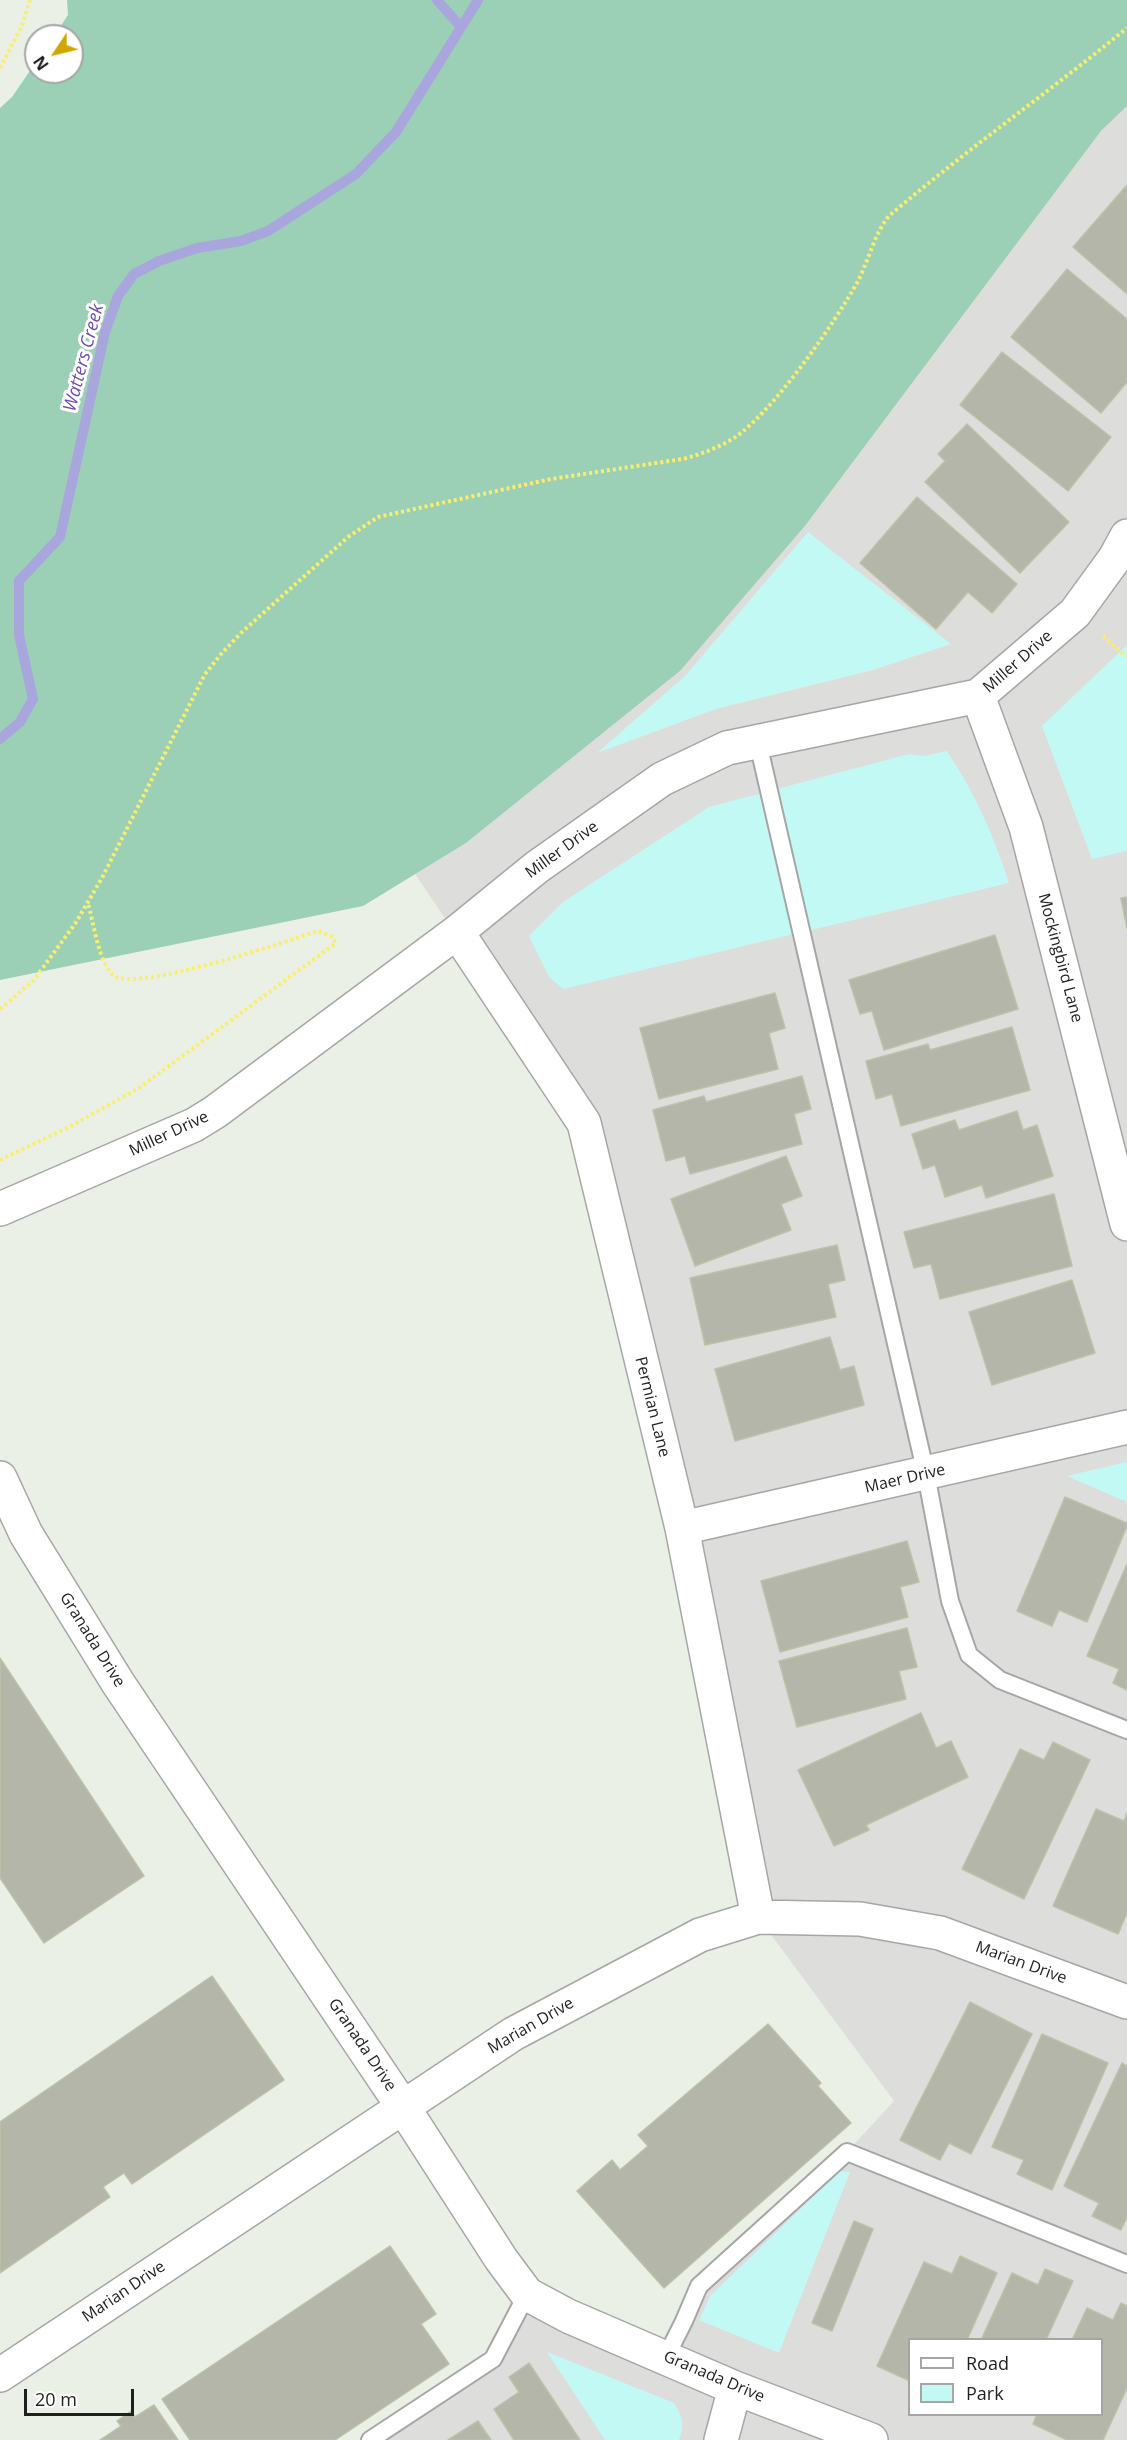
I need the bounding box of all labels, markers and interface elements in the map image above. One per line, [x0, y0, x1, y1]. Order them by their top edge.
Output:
north arrow [24, 24, 84, 84]
text: N [28, 52, 54, 75]
water label: Watters Creek [59, 302, 109, 414]
street label: Miller Drive [979, 627, 1057, 697]
street label: Miller Drive [522, 817, 602, 883]
street label: Mockingbird Lane [1034, 891, 1086, 1025]
street label: Miller Drive [126, 1107, 212, 1161]
street label: Permian Lane [630, 1355, 674, 1459]
street label: Maer Drive [863, 1460, 947, 1498]
street label: Granada Drive [55, 1589, 129, 1691]
street label: Marian Drive [973, 1938, 1069, 1988]
street label: Marian Drive [485, 1994, 577, 2058]
street label: Granada Drive [324, 1995, 400, 2095]
street label: Marian Drive [79, 2257, 169, 2327]
legend [908, 2338, 1103, 2416]
street label: Granada Drive [661, 2347, 767, 2407]
text: Road [966, 2351, 1009, 2375]
scale bar [27, 2377, 136, 2415]
text: Park [966, 2381, 1004, 2405]
text: 20 m [35, 2387, 77, 2411]

